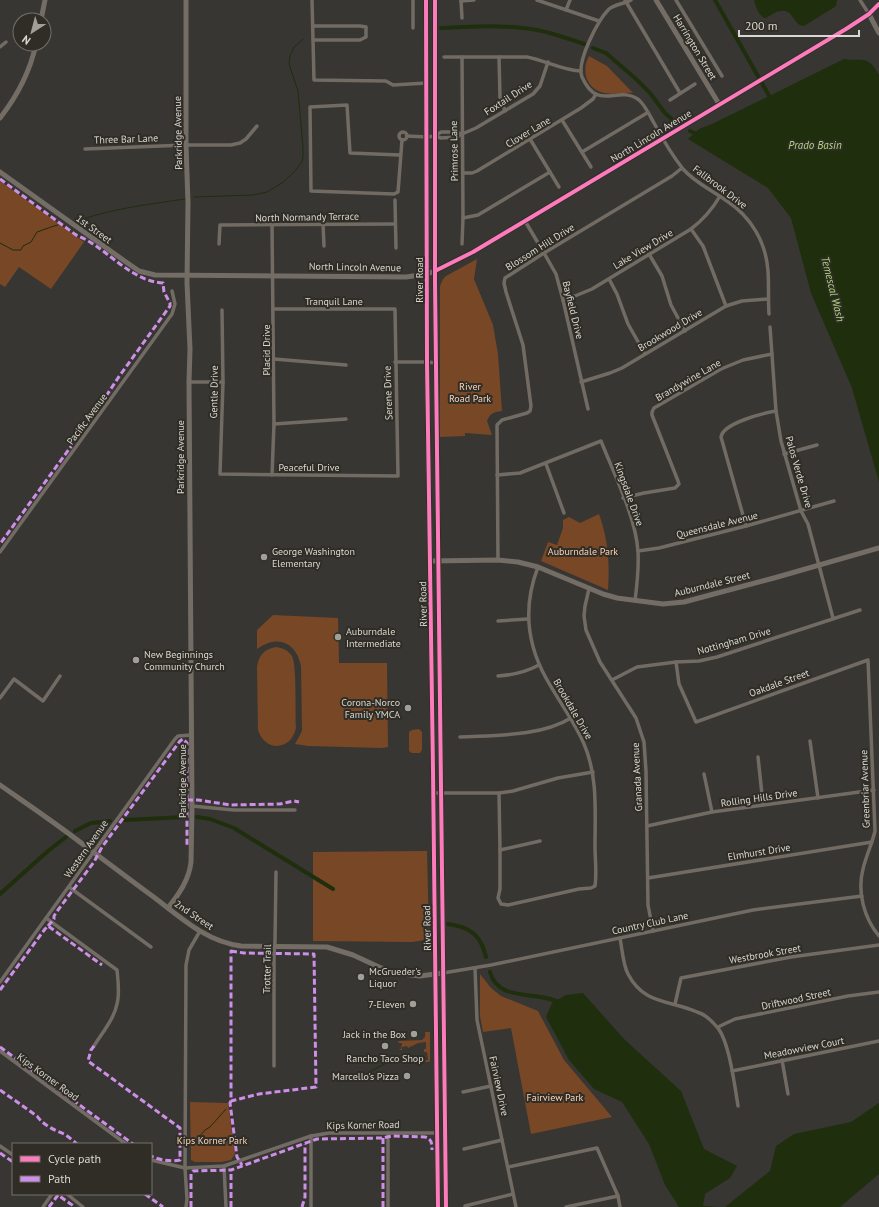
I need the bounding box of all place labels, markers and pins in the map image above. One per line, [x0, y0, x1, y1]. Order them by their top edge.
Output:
place label: George Washington Elementary [272, 545, 355, 570]
marker: George Washington Elementary [259, 552, 269, 562]
place label: Auburndale Intermediate [346, 625, 401, 650]
marker: Auburndale Intermediate [333, 632, 343, 642]
place label: New Beginnings Community Church [144, 648, 225, 673]
marker: New Beginnings Community Church [131, 655, 141, 665]
place label: Corona-Norco Family YMCA [341, 696, 400, 721]
marker: Corona-Norco Family YMCA [403, 703, 413, 713]
place label: McGrueder's Liquor [369, 965, 421, 990]
marker: McGrueder's Liquor [356, 972, 366, 982]
place label: 7-Eleven [368, 998, 405, 1011]
marker: 7-Eleven [408, 999, 418, 1009]
place label: Jack in the Box [342, 1028, 406, 1041]
marker: Jack in the Box [409, 1029, 419, 1039]
marker: Rancho Taco Shop [380, 1041, 390, 1051]
place label: Rancho Taco Shop [346, 1052, 424, 1065]
place label: Marcello's Pizza [332, 1070, 399, 1083]
marker: Marcello's Pizza [402, 1071, 412, 1081]

